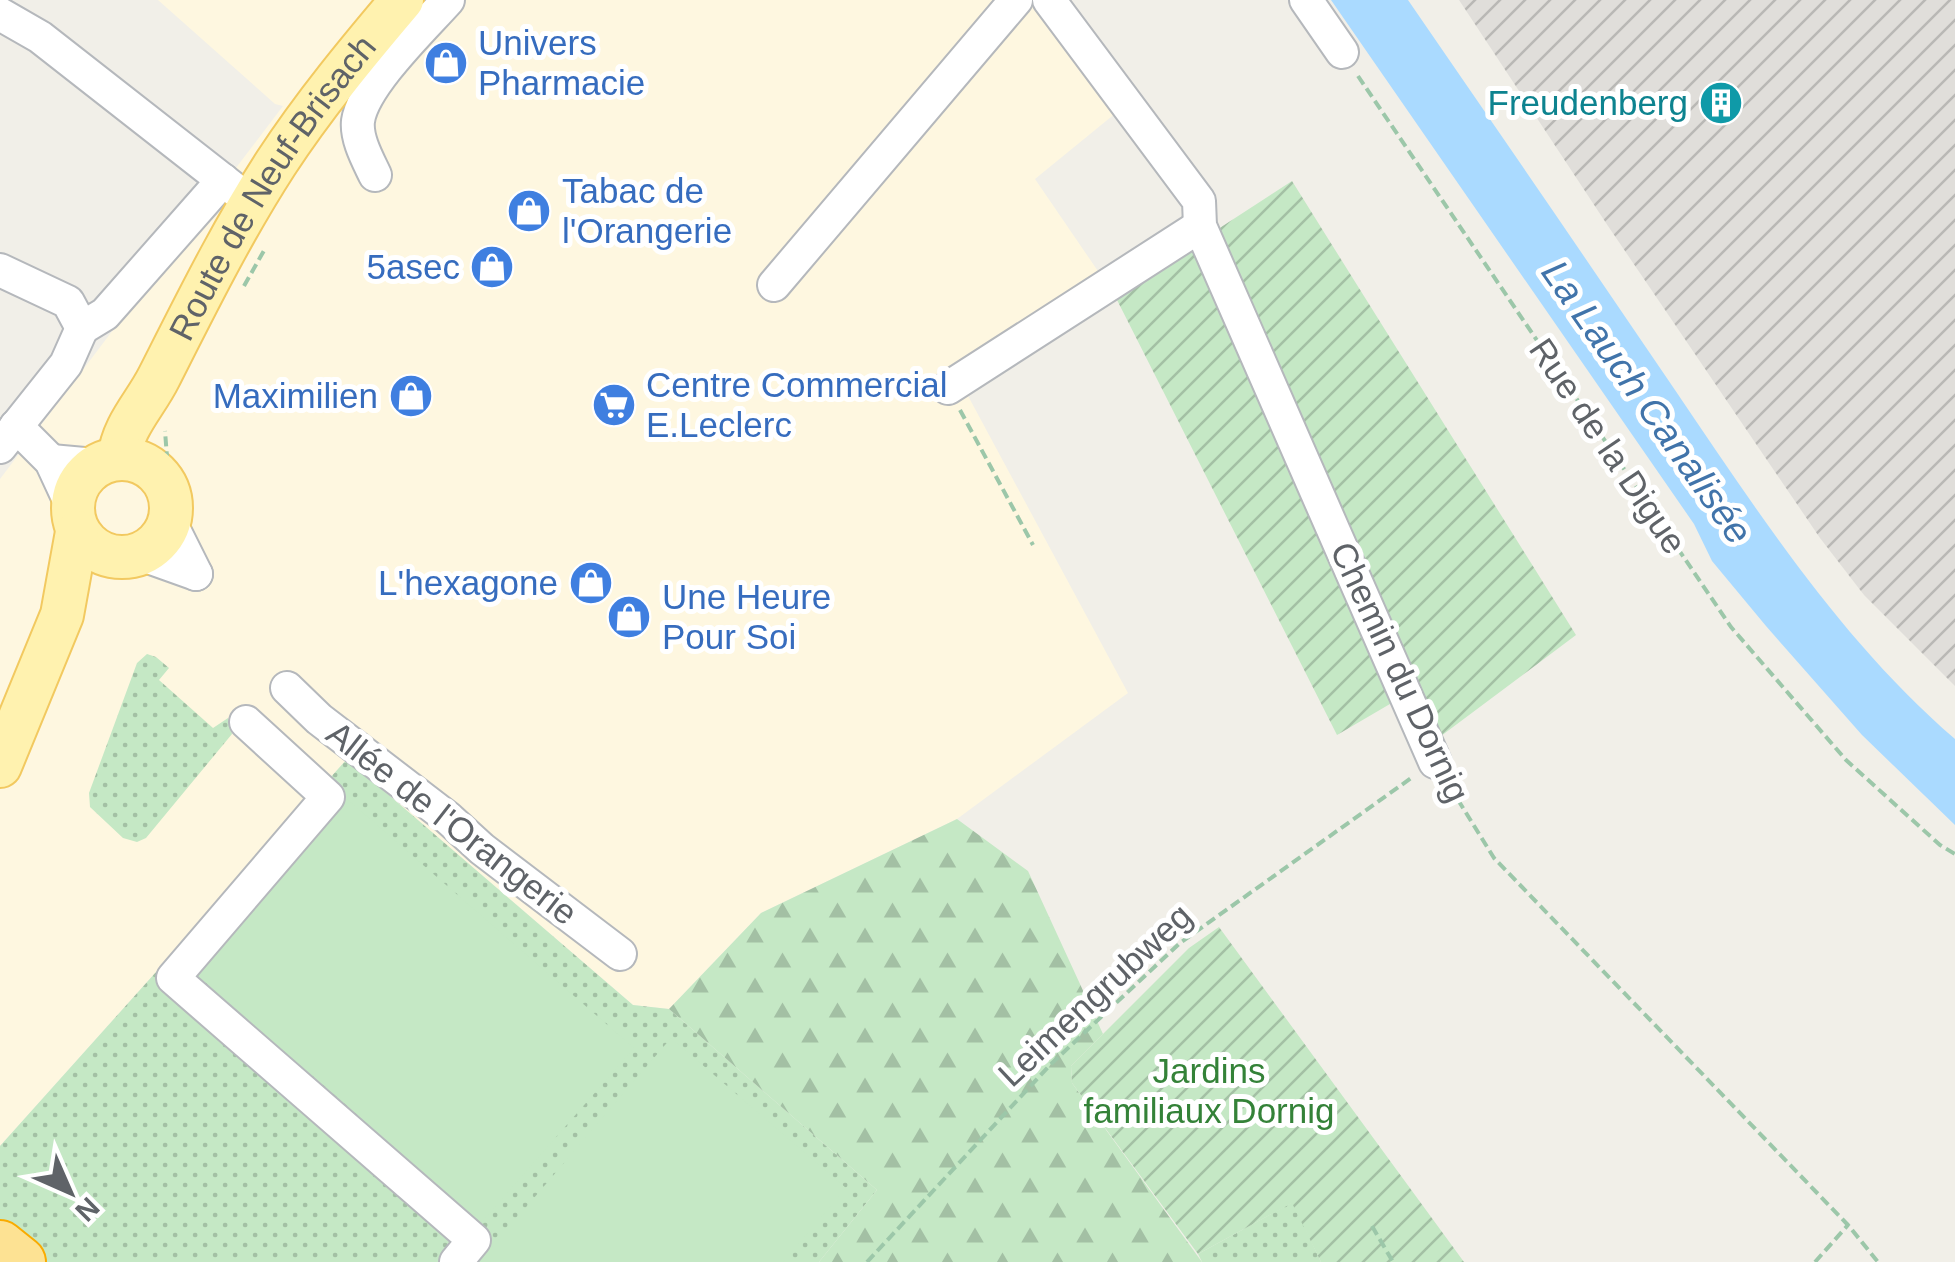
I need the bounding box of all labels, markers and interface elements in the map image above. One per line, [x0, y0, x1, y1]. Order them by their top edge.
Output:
place label: Univers Pharmacie [478, 23, 645, 102]
street label: Route de Neuf-Brisach [161, 27, 383, 346]
shop icon: Univers Pharmacie [423, 40, 469, 86]
building icon: Freudenberg [1698, 80, 1744, 126]
place label: Freudenberg [1488, 83, 1688, 122]
place label: Tabac de l'Orangerie [562, 171, 732, 250]
shop icon: Tabac de l'Orangerie [506, 188, 552, 234]
shop icon: 5asec [469, 244, 515, 290]
place label: 5asec [367, 247, 460, 286]
water label: La Lauch Canalisée [1533, 252, 1761, 552]
street label: Rue de la Digue [1522, 331, 1695, 561]
place label: Centre Commercial E.Leclerc [646, 365, 947, 444]
shop icon: Maximilien [388, 373, 434, 419]
place label: Maximilien [213, 376, 378, 415]
supermarket icon: Centre Commercial E.Leclerc [591, 382, 637, 428]
street label: Chemin du Dornig [1323, 536, 1478, 808]
shop icon: L'hexagone [568, 560, 614, 606]
place label: L'hexagone [378, 563, 558, 602]
place label: Une Heure Pour Soi [662, 577, 831, 656]
shop icon: Une Heure Pour Soi [606, 594, 652, 640]
street label: Allée de l'Orangerie [320, 713, 585, 932]
street label: Leimengrubweg [990, 895, 1199, 1094]
park label: Jardins familiaux Dornig [1084, 1051, 1334, 1130]
north arrow [20, 1142, 120, 1242]
text: N [69, 1191, 105, 1227]

